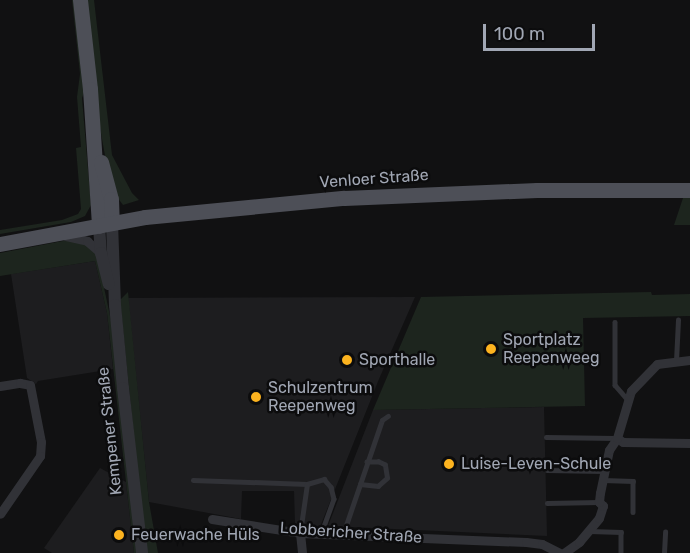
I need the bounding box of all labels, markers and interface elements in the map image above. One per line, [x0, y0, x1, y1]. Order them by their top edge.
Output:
scale bar [486, 12, 598, 50]
text: 100 m [494, 23, 545, 45]
street label: Venloer Straße [319, 166, 429, 192]
place label: Sportplatz Reepenweeg [503, 330, 599, 368]
marker: Sportplatz Reepenweeg [484, 342, 498, 356]
place label: Sporthalle [359, 350, 435, 370]
marker: Sporthalle [340, 353, 354, 367]
street label: Kempener Straße [94, 366, 126, 496]
place label: Schulzentrum Reepenweg [268, 378, 373, 416]
marker: Schulzentrum Reepenweg [249, 390, 263, 404]
place label: Luise-Leven-Schule [461, 454, 611, 474]
marker: Luise-Leven-Schule [442, 457, 456, 471]
street label: Lobbericher Straße [279, 518, 423, 548]
place label: Feuerwache Hüls [131, 525, 260, 545]
marker: Feuerwache Hüls [112, 528, 126, 542]

